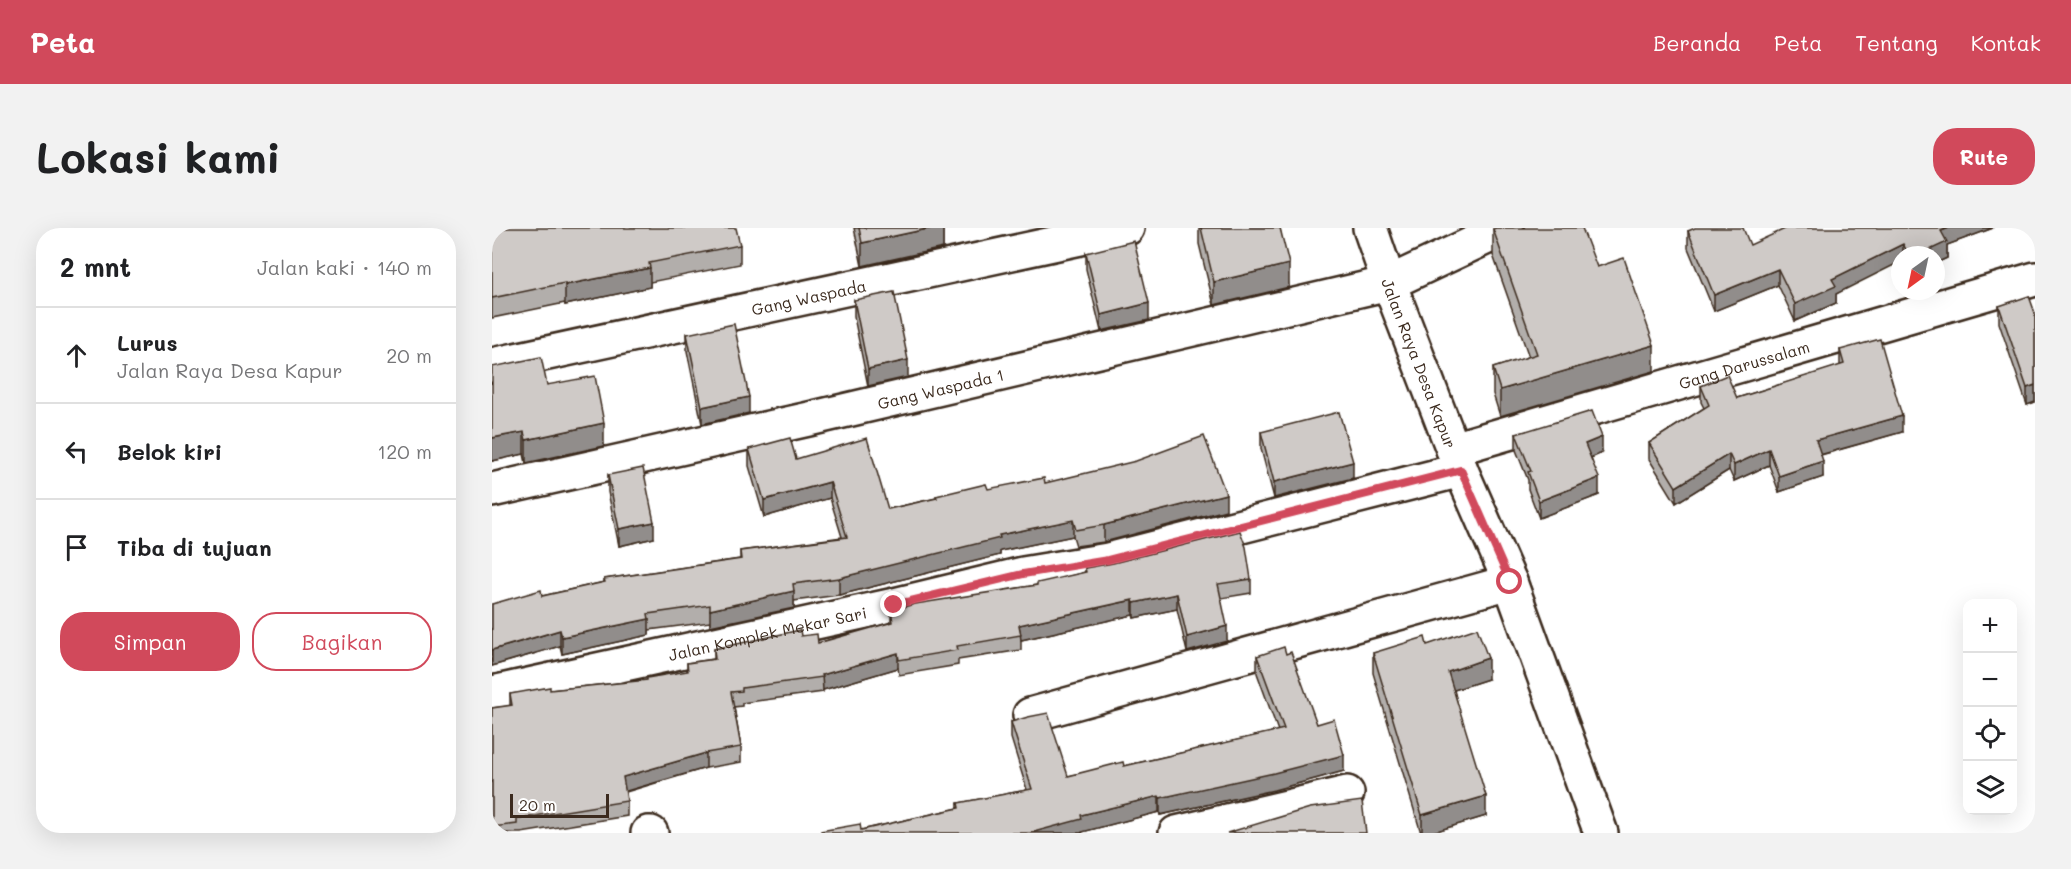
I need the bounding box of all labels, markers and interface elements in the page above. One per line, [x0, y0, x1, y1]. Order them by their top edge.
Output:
text: Peta [30, 24, 95, 60]
text: Beranda [1653, 29, 1741, 56]
text: Peta [1774, 29, 1822, 56]
text: Tentang [1855, 29, 1938, 56]
text: Kontak [1971, 29, 2041, 56]
button: Rute [1933, 128, 2035, 185]
text: Lokasi kami [36, 129, 281, 184]
north arrow [1891, 246, 1945, 300]
text: 2 mnt [60, 250, 131, 284]
text: Jalan kaki · 140 m [257, 254, 432, 280]
street label: Gang Waspada [749, 274, 868, 319]
street label: Jalan Raya Desa Kapur [1378, 275, 1462, 451]
text: Lurus [117, 328, 178, 357]
street label: Gang Darussalam [1676, 335, 1812, 393]
icon: ahead [60, 339, 93, 372]
text: 20 m [386, 342, 432, 368]
text: Jalan Raya Desa Kapur [117, 357, 343, 383]
street label: Gang Waspada 1 [875, 363, 1006, 413]
icon: left [60, 435, 93, 468]
text: Belok kiri [117, 437, 222, 466]
text: 120 m [377, 438, 432, 464]
icon: arrive [60, 531, 93, 564]
text: Tiba di tujuan [117, 533, 272, 562]
route start [1496, 568, 1522, 594]
route end [880, 591, 906, 617]
map controls [1963, 599, 2017, 815]
button: + [1963, 599, 2017, 653]
street label: Jalan Komplek Mekar Sari [666, 601, 869, 665]
button: Simpan [60, 612, 240, 671]
button: Bagikan [252, 612, 432, 671]
button: − [1963, 653, 2017, 707]
button: locate [1963, 707, 2017, 761]
button: layers [1963, 761, 2017, 815]
scale bar [510, 791, 609, 818]
text: 20 m [519, 794, 556, 815]

